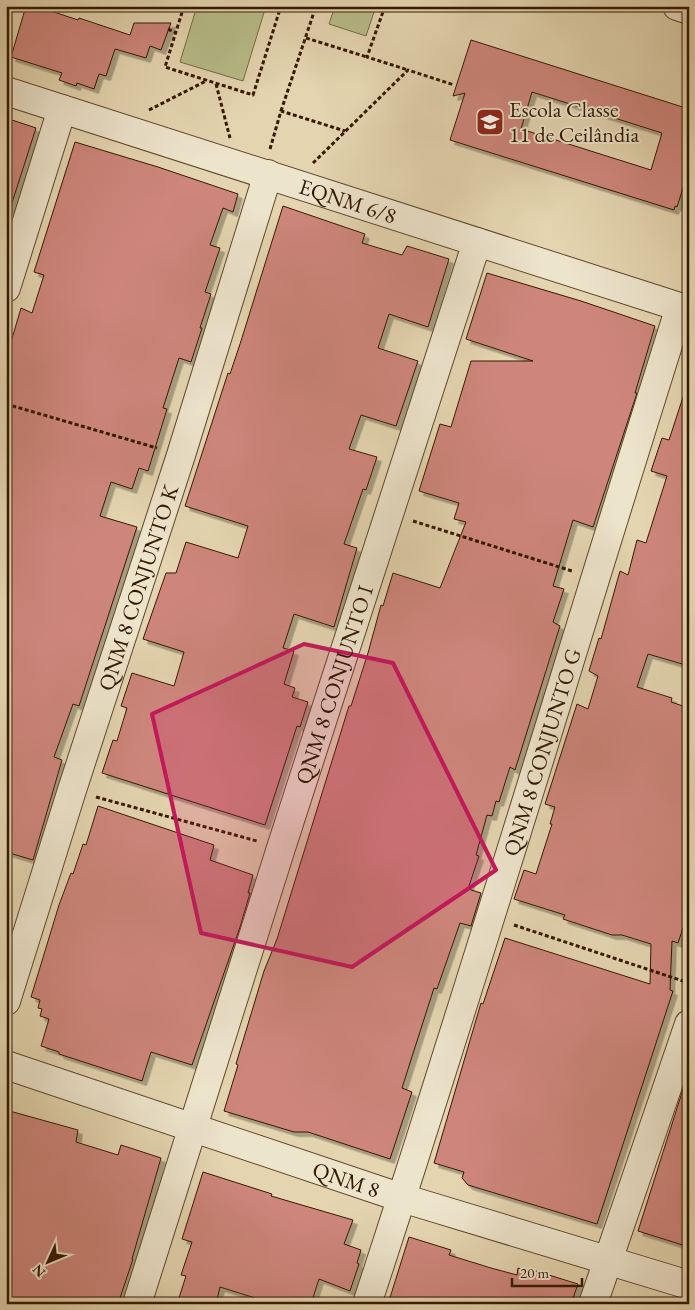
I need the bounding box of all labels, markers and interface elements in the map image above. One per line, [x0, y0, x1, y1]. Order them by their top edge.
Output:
place label: Escola Classe 11 de Ceilândia [509, 95, 639, 149]
school or university icon: Escola Classe 11 de Ceilândia [475, 107, 505, 137]
street label: EQNM 6/8 [295, 172, 400, 230]
street label: QNM 8 CONJUNTO K [91, 480, 186, 694]
street label: QNM 8 CONJUNTO I [289, 581, 380, 788]
street label: QNM 8 CONJUNTO G [496, 645, 588, 860]
street label: QNM 8 [309, 1155, 383, 1205]
north arrow [22, 1238, 72, 1288]
scale bar [512, 1255, 582, 1287]
text: N [28, 1260, 49, 1281]
text: 20 m [520, 1263, 549, 1282]

